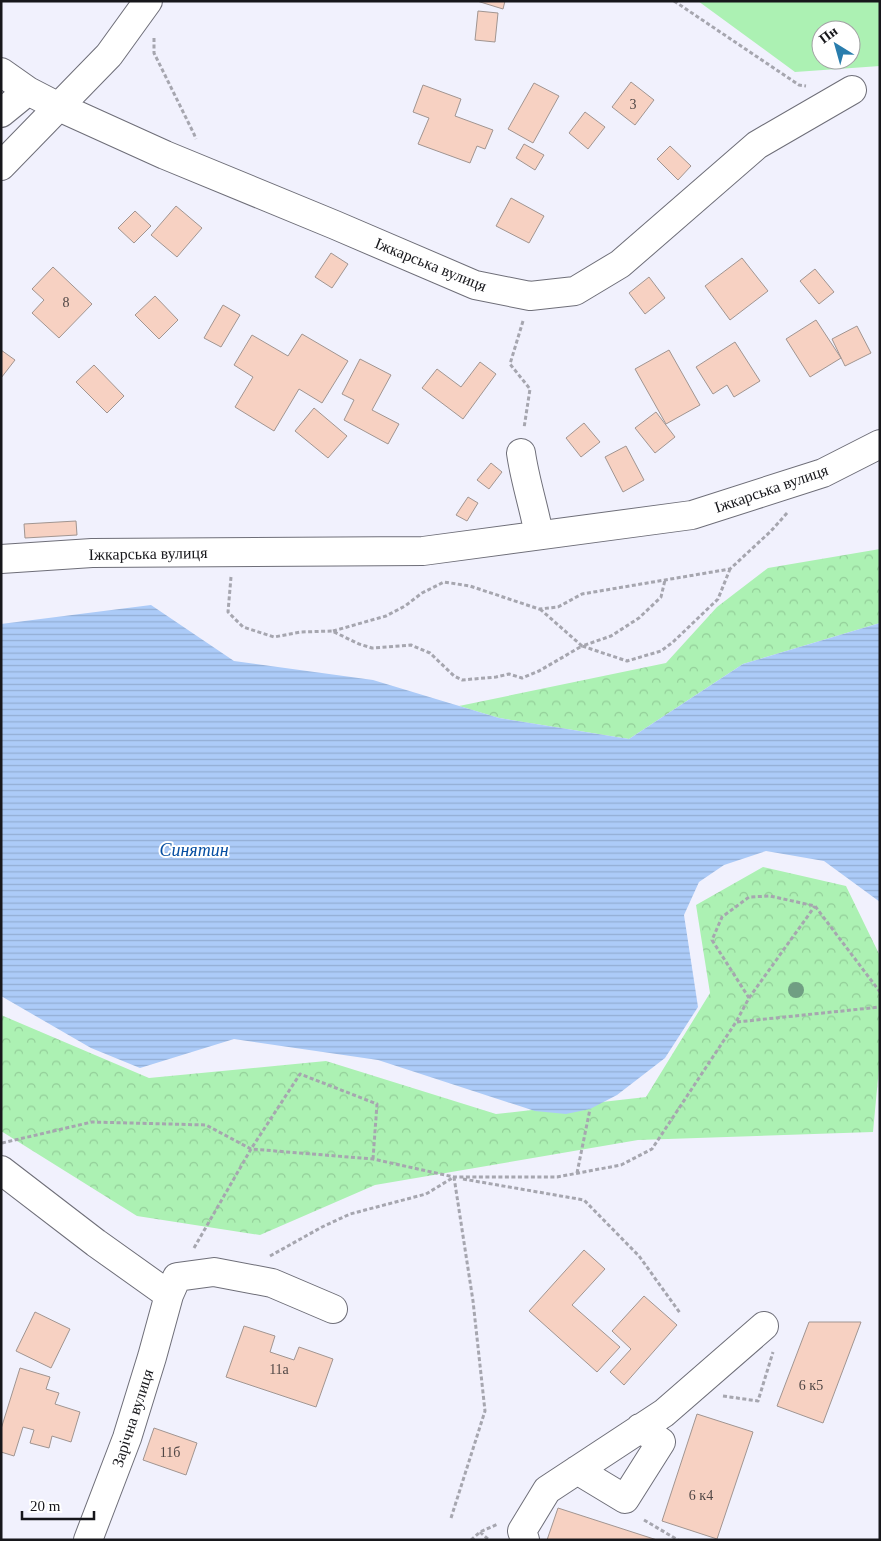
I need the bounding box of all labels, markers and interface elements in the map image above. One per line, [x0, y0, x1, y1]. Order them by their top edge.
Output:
north arrow [811, 20, 861, 70]
text: Пн [816, 23, 841, 47]
house number: 3 [630, 97, 637, 112]
street label: Іжкарська вулиця [372, 234, 490, 296]
house number: 8 [63, 295, 70, 310]
street label: Іжкарська вулиця [712, 461, 831, 517]
street label: Іжкарська вулиця [88, 544, 208, 564]
water label: Синятин [159, 840, 229, 860]
house number: 11а [269, 1362, 290, 1377]
street label: Зарічна вулиця [109, 1366, 157, 1470]
house number: 6 к5 [799, 1378, 823, 1393]
house number: 11б [160, 1445, 180, 1460]
scale bar [22, 1488, 95, 1520]
house number: 6 к4 [689, 1488, 713, 1503]
text: 20 m [30, 1498, 61, 1514]

